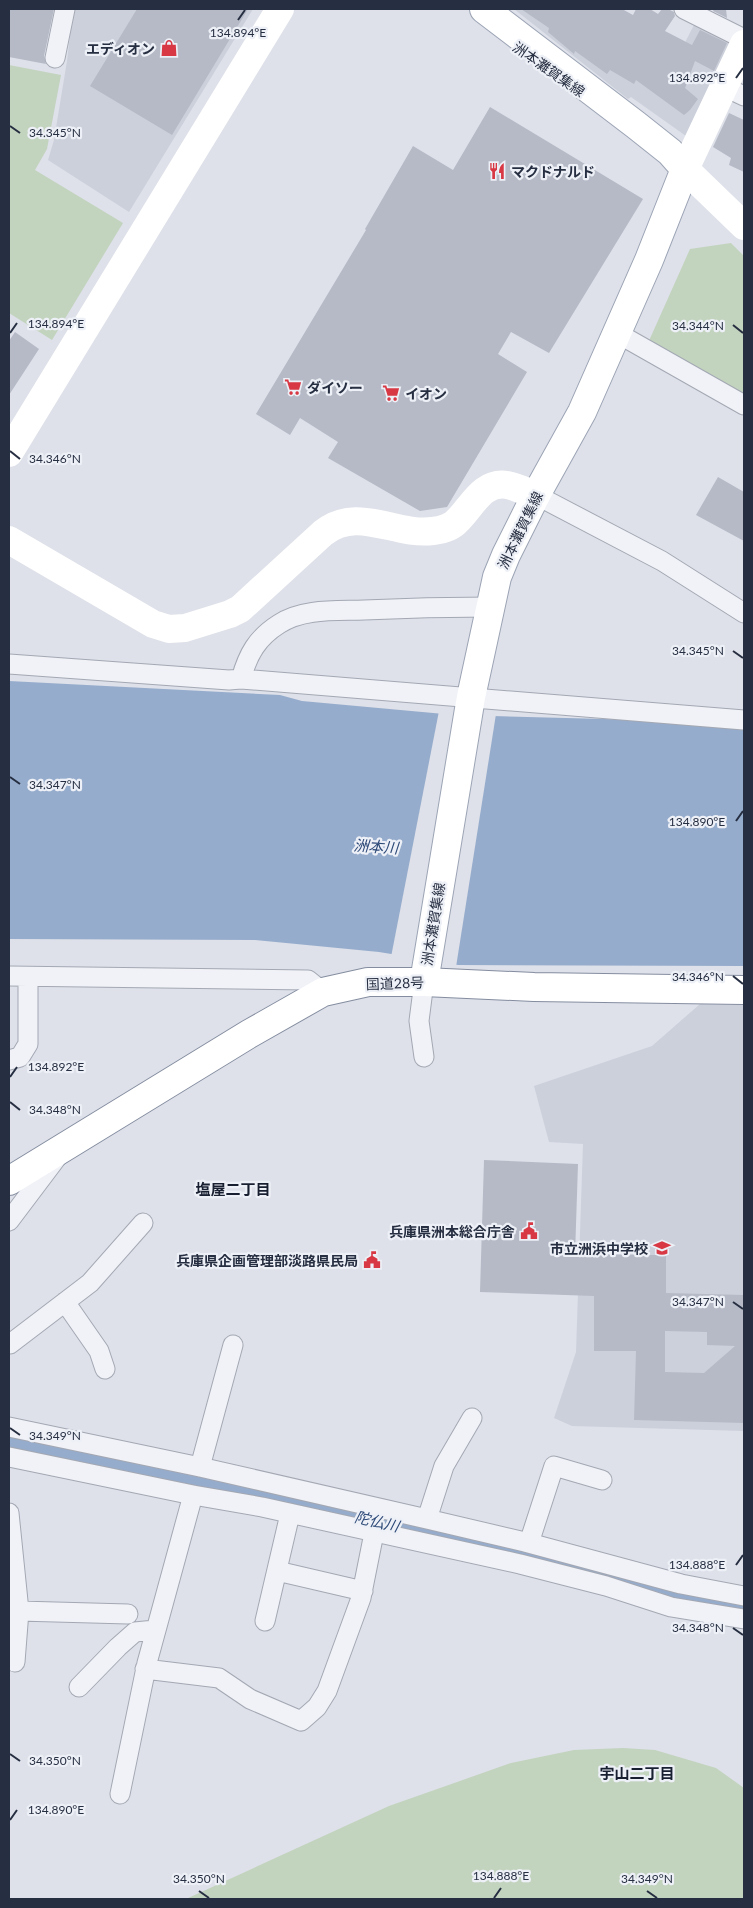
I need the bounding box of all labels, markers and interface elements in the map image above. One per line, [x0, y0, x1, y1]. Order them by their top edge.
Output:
text: 134.894°E [210, 25, 266, 40]
shop icon: エディオン [159, 38, 179, 58]
street label: 洲本灘賀集線 [510, 38, 588, 100]
place label: エディオン [86, 40, 155, 57]
text: 134.892°E [669, 70, 725, 85]
text: 34.345°N [29, 125, 81, 140]
restaurant icon: マクドナルド [487, 161, 507, 181]
place label: マクドナルド [511, 163, 595, 180]
text: 134.894°E [28, 316, 84, 331]
text: 34.344°N [672, 318, 724, 333]
supermarket icon: ダイソー [283, 377, 303, 397]
place label: ダイソー [307, 379, 363, 396]
supermarket icon: イオン [381, 383, 401, 403]
place label: イオン [405, 385, 447, 402]
text: 34.346°N [29, 451, 81, 466]
street label: 洲本灘賀集線 [494, 489, 546, 571]
text: 34.345°N [672, 643, 724, 658]
text: 34.347°N [29, 777, 81, 792]
text: 134.890°E [669, 814, 725, 829]
water label: 洲本川 [353, 835, 401, 857]
street label: 洲本灘賀集線 [418, 881, 448, 967]
text: 34.346°N [672, 969, 724, 984]
street label: 国道28号 [366, 973, 424, 993]
text: 134.892°E [28, 1059, 84, 1074]
text: 34.348°N [29, 1102, 81, 1117]
district label: 塩屋二丁目 [195, 1180, 271, 1198]
public building icon: 兵庫県洲本総合庁舎 [519, 1221, 539, 1241]
place label: 兵庫県洲本総合庁舎 [389, 1223, 515, 1240]
school or university icon: 市立洲浜中学校 [652, 1238, 672, 1258]
place label: 市立洲浜中学校 [550, 1240, 648, 1257]
public building icon: 兵庫県企画管理部淡路県民局 [362, 1250, 382, 1270]
place label: 兵庫県企画管理部淡路県民局 [176, 1252, 358, 1269]
text: 34.347°N [672, 1294, 724, 1309]
text: 34.349°N [29, 1428, 81, 1443]
water label: 陀仏川 [353, 1507, 403, 1535]
text: 134.888°E [669, 1557, 725, 1572]
text: 34.348°N [672, 1620, 724, 1635]
text: 34.350°N [29, 1753, 81, 1768]
district label: 宇山二丁目 [599, 1764, 675, 1782]
text: 134.890°E [28, 1802, 84, 1817]
text: 134.888°E [473, 1868, 529, 1883]
text: 34.350°N [173, 1871, 225, 1886]
text: 34.349°N [621, 1871, 673, 1886]

